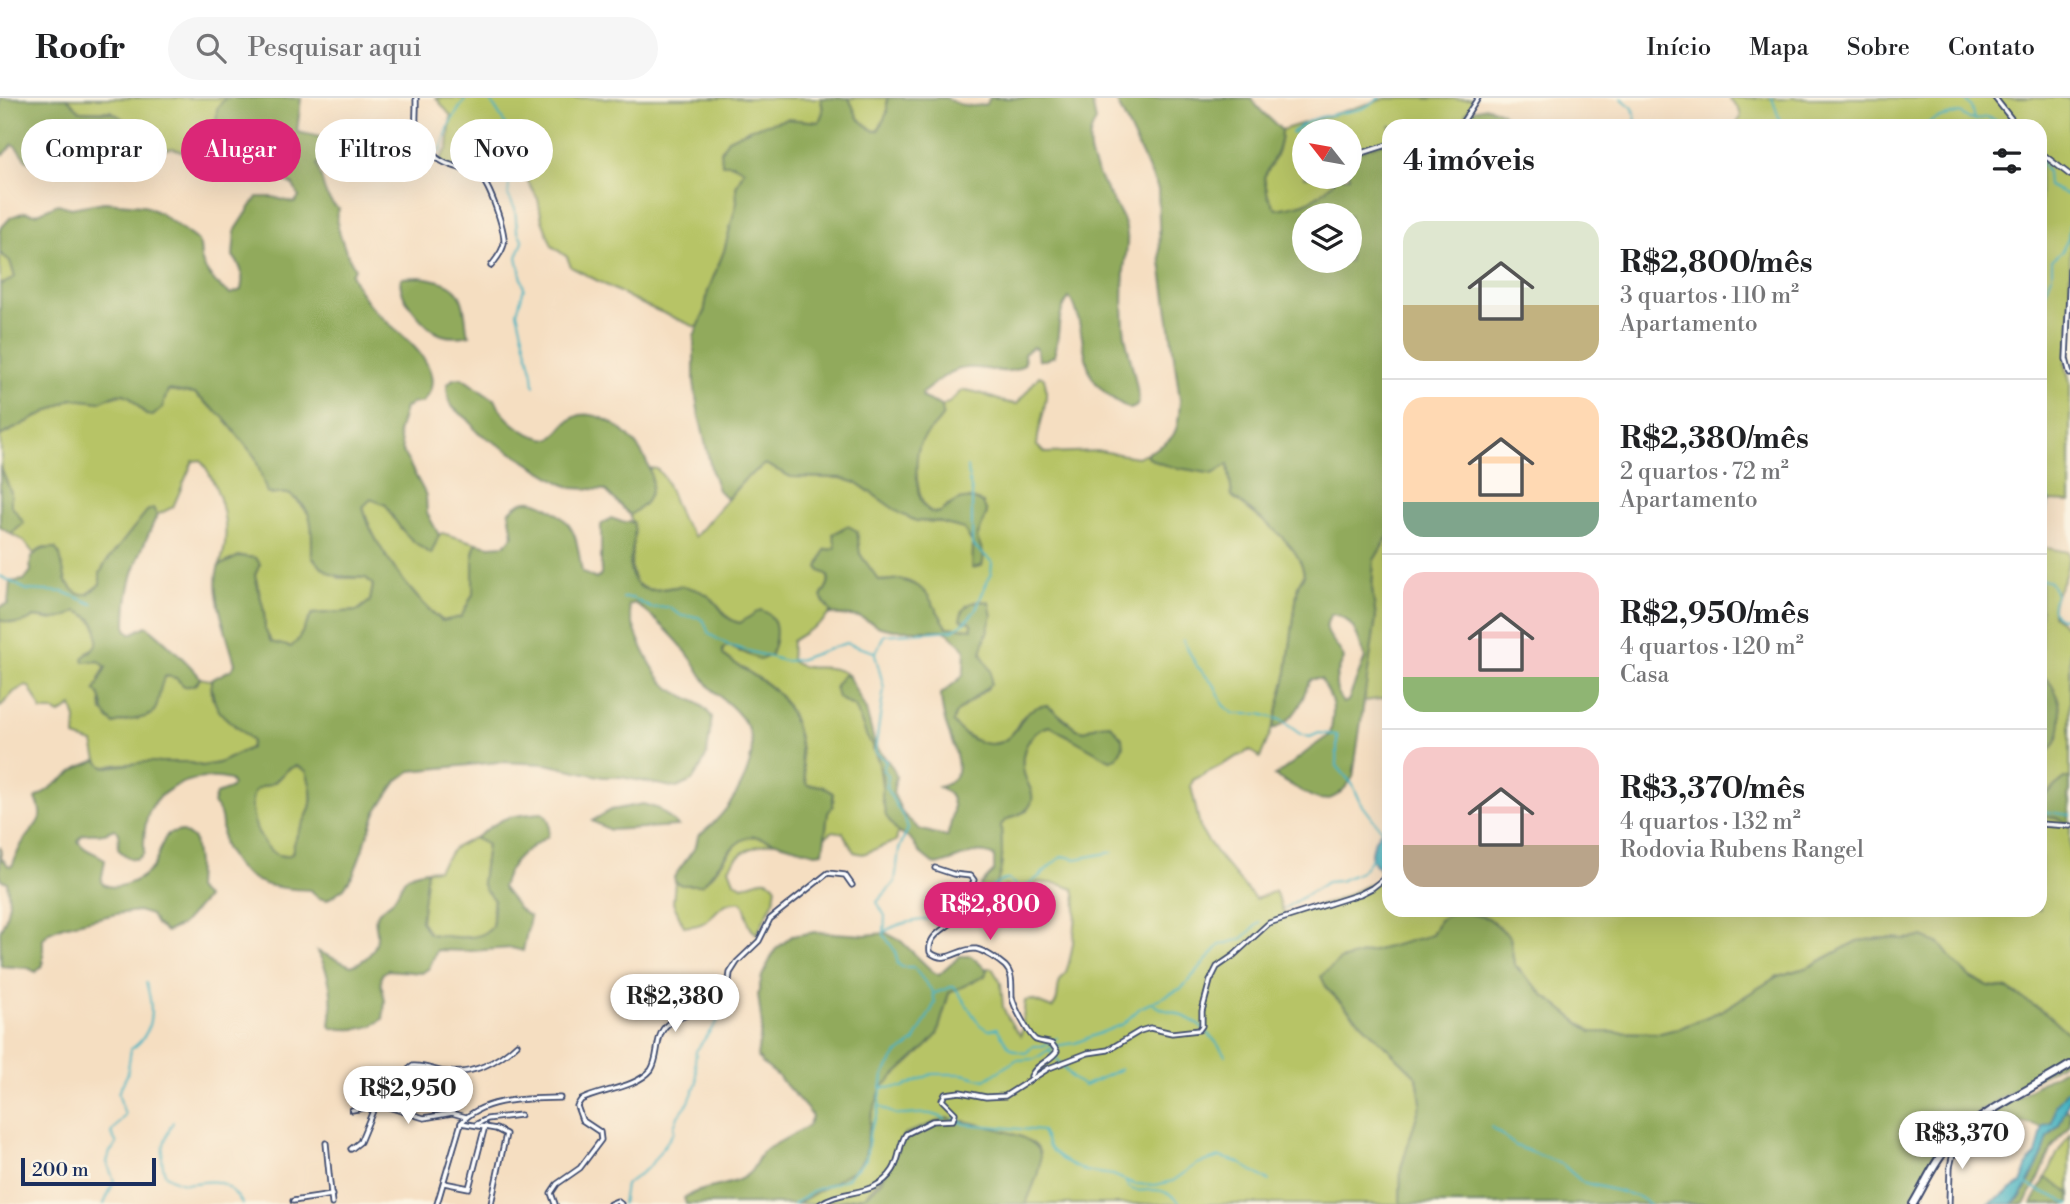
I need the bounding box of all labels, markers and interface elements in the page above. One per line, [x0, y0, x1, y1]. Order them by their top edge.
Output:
search box [168, 17, 658, 80]
text: Roofr [35, 28, 126, 69]
icon: search [192, 29, 230, 67]
text: Pesquisar aqui [248, 32, 422, 64]
text: Início [1647, 33, 1711, 63]
text: Mapa [1749, 33, 1809, 63]
text: Sobre [1847, 33, 1910, 63]
text: Contato [1948, 33, 2035, 63]
chip: Comprar [21, 119, 167, 182]
chip: Alugar [181, 119, 301, 182]
chip: Filtros [315, 119, 436, 182]
chip: Novo [450, 119, 553, 182]
north arrow [1292, 119, 1362, 189]
map controls [1292, 119, 1362, 273]
text: 4 imóveis [1403, 142, 1535, 180]
icon: filters [1988, 142, 2026, 180]
button: layers [1292, 203, 1362, 273]
text: R$2,800/mês [1620, 244, 1813, 282]
icon: home [1459, 249, 1543, 333]
text: 3 quartos · 110 m² [1620, 282, 1799, 310]
text: Apartamento [1620, 310, 1758, 338]
text: R$2,380/mês [1620, 420, 1809, 458]
icon: home [1459, 425, 1543, 509]
text: 2 quartos · 72 m² [1620, 458, 1789, 486]
text: Apartamento [1620, 486, 1758, 514]
text: R$2,950/mês [1620, 595, 1809, 633]
icon: home [1459, 600, 1543, 684]
text: 4 quartos · 120 m² [1620, 633, 1804, 661]
text: Casa [1620, 661, 1669, 689]
text: R$3,370/mês [1620, 770, 1805, 808]
icon: home [1459, 775, 1543, 859]
text: 4 quartos · 132 m² [1620, 808, 1801, 836]
text: Rodovia Rubens Rangel [1620, 836, 1864, 864]
pin: R$2,800 [925, 882, 1055, 942]
text: R$2,800 [940, 891, 1040, 919]
pin: R$2,380 [610, 974, 740, 1034]
text: R$2,380 [626, 983, 724, 1011]
pin: R$2,950 [343, 1066, 473, 1126]
text: R$2,950 [359, 1075, 457, 1103]
pin: R$3,370 [1897, 1112, 2027, 1171]
text: R$3,370 [1915, 1120, 2009, 1148]
scale bar [21, 1155, 156, 1187]
text: 200 m [32, 1158, 89, 1182]

